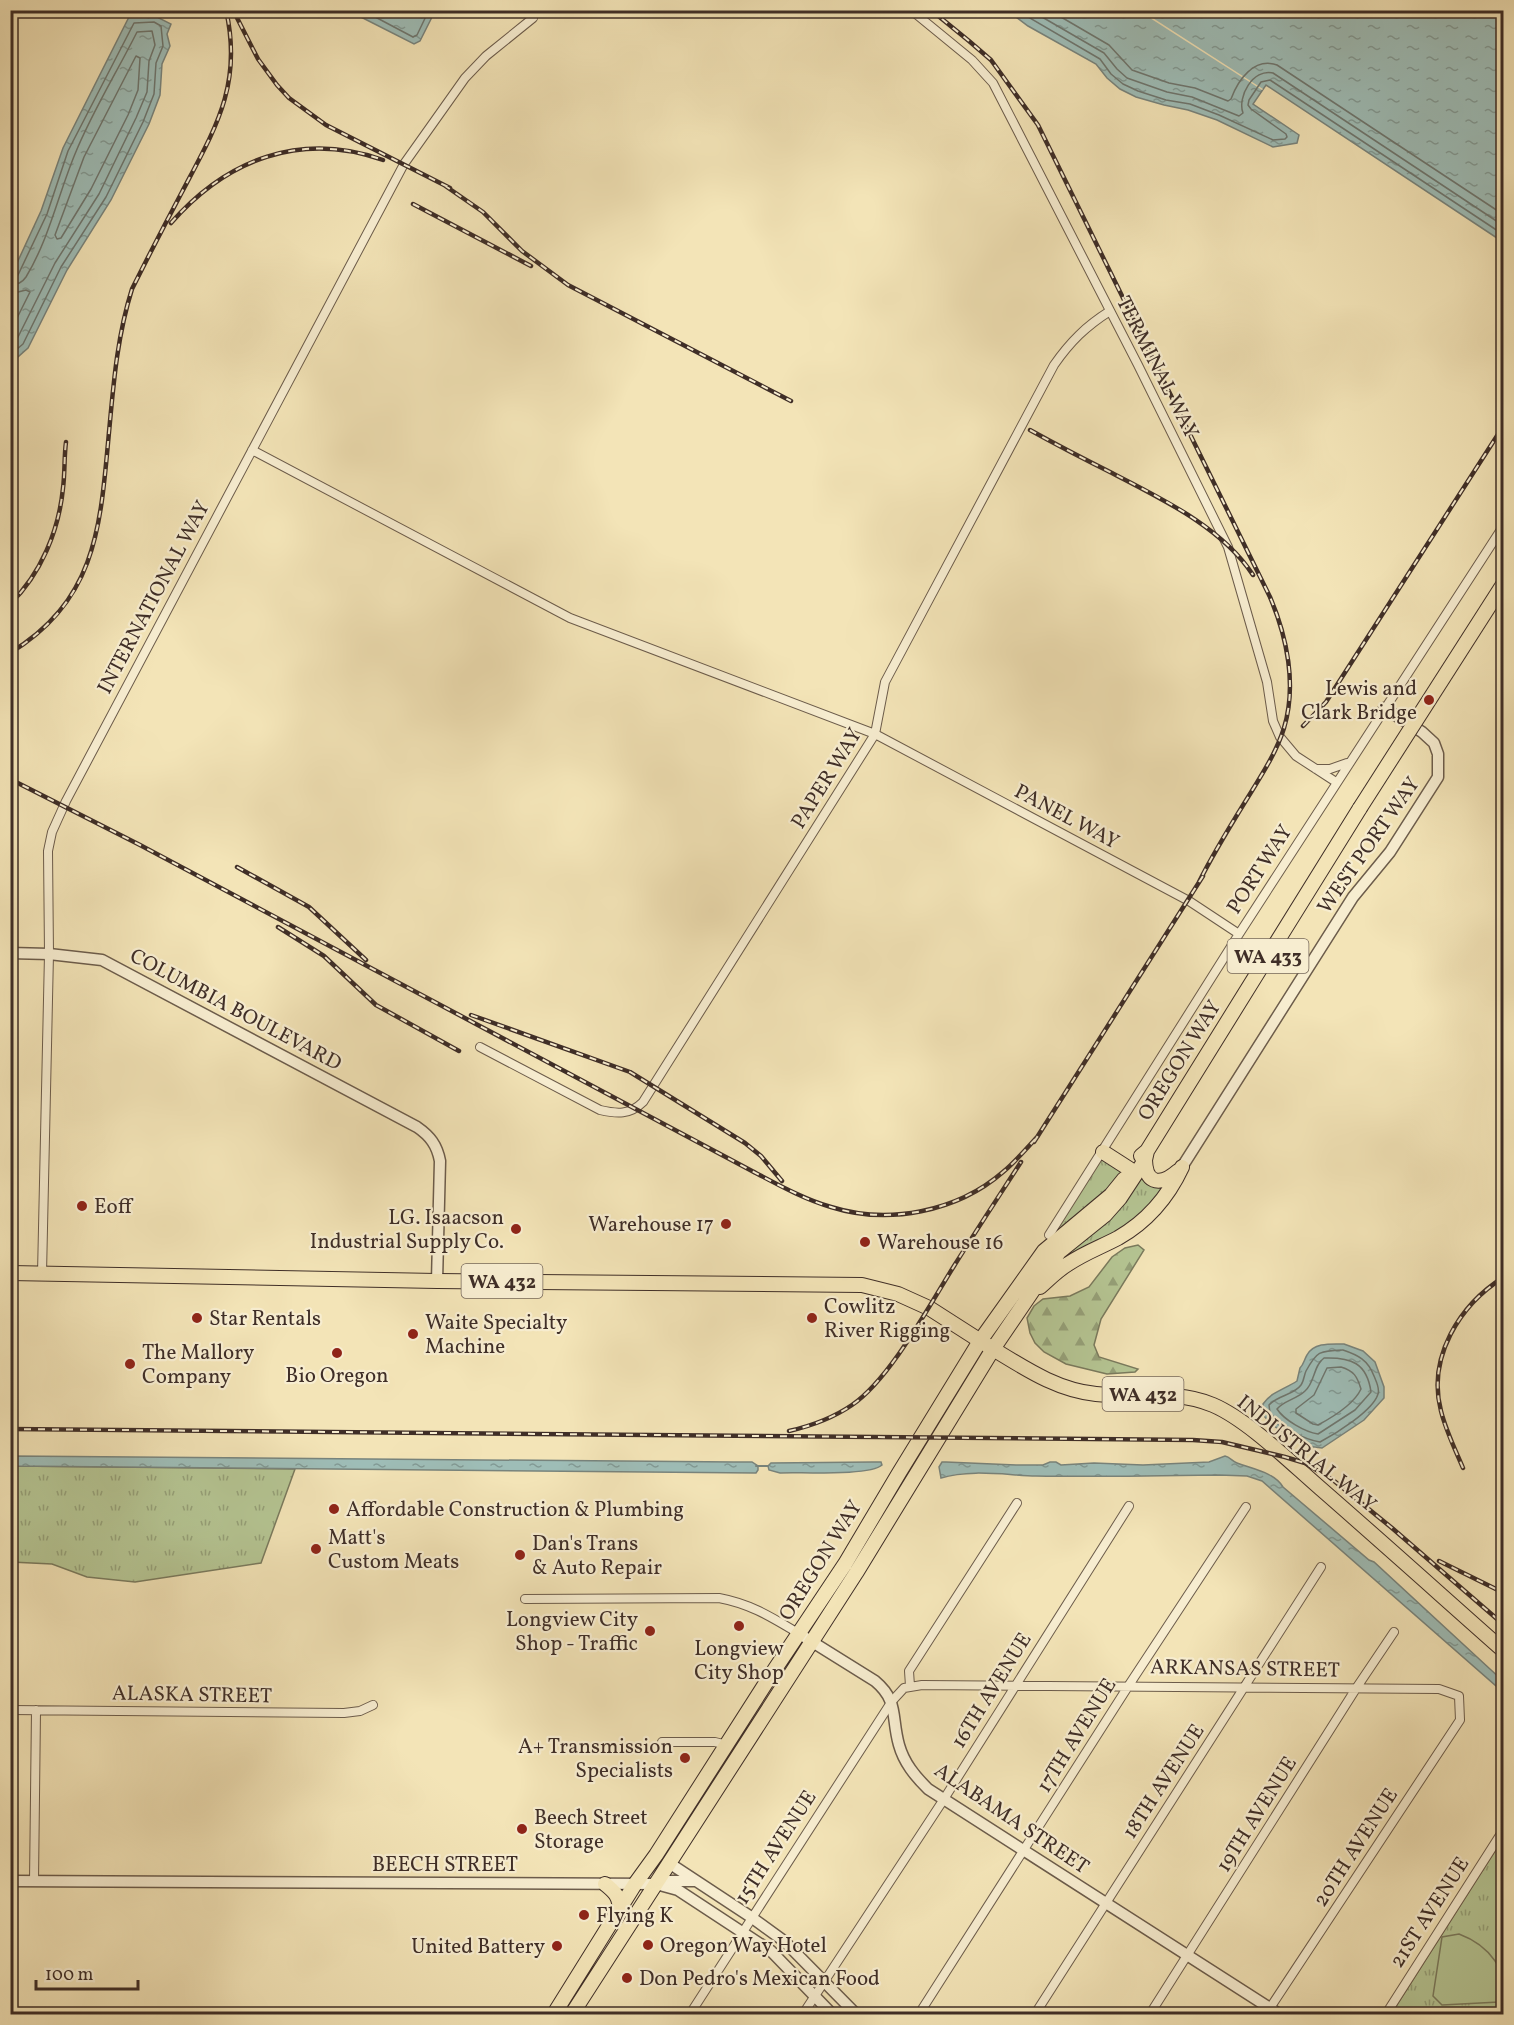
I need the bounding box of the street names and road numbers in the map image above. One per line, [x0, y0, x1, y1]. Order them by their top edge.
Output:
street label: TERMINAL WAY [1108, 291, 1205, 444]
street label: INTERNATIONAL WAY [91, 496, 218, 700]
street label: PAPER WAY [785, 723, 870, 835]
street label: WEST PORT WAY [1311, 771, 1427, 920]
street label: PANEL WAY [1009, 778, 1124, 857]
street label: PORT WAY [1221, 820, 1300, 920]
road number: WA 433 [1228, 939, 1308, 973]
street label: COLUMBIA BOULEVARD [124, 942, 346, 1079]
street label: OREGON WAY [1132, 995, 1229, 1127]
road number: WA 432 [462, 1264, 542, 1298]
road number: WA 432 [1102, 1377, 1184, 1411]
street label: INDUSTRIAL WAY [1230, 1389, 1382, 1520]
street label: OREGON WAY [773, 1495, 870, 1627]
street label: 16TH AVENUE [945, 1627, 1039, 1754]
street label: ARKANSAS STREET [1150, 1653, 1340, 1686]
street label: 17TH AVENUE [1030, 1673, 1124, 1799]
street label: ALASKA STREET [112, 1680, 272, 1711]
street label: 18TH AVENUE [1116, 1719, 1212, 1845]
street label: 19TH AVENUE [1210, 1751, 1305, 1878]
street label: ALABAMA STREET [928, 1757, 1094, 1882]
street label: 20TH AVENUE [1307, 1783, 1406, 1913]
street label: 15TH AVENUE [728, 1785, 824, 1911]
street label: BEECH STREET [372, 1851, 518, 1880]
street label: 21ST AVENUE [1383, 1852, 1477, 1974]

